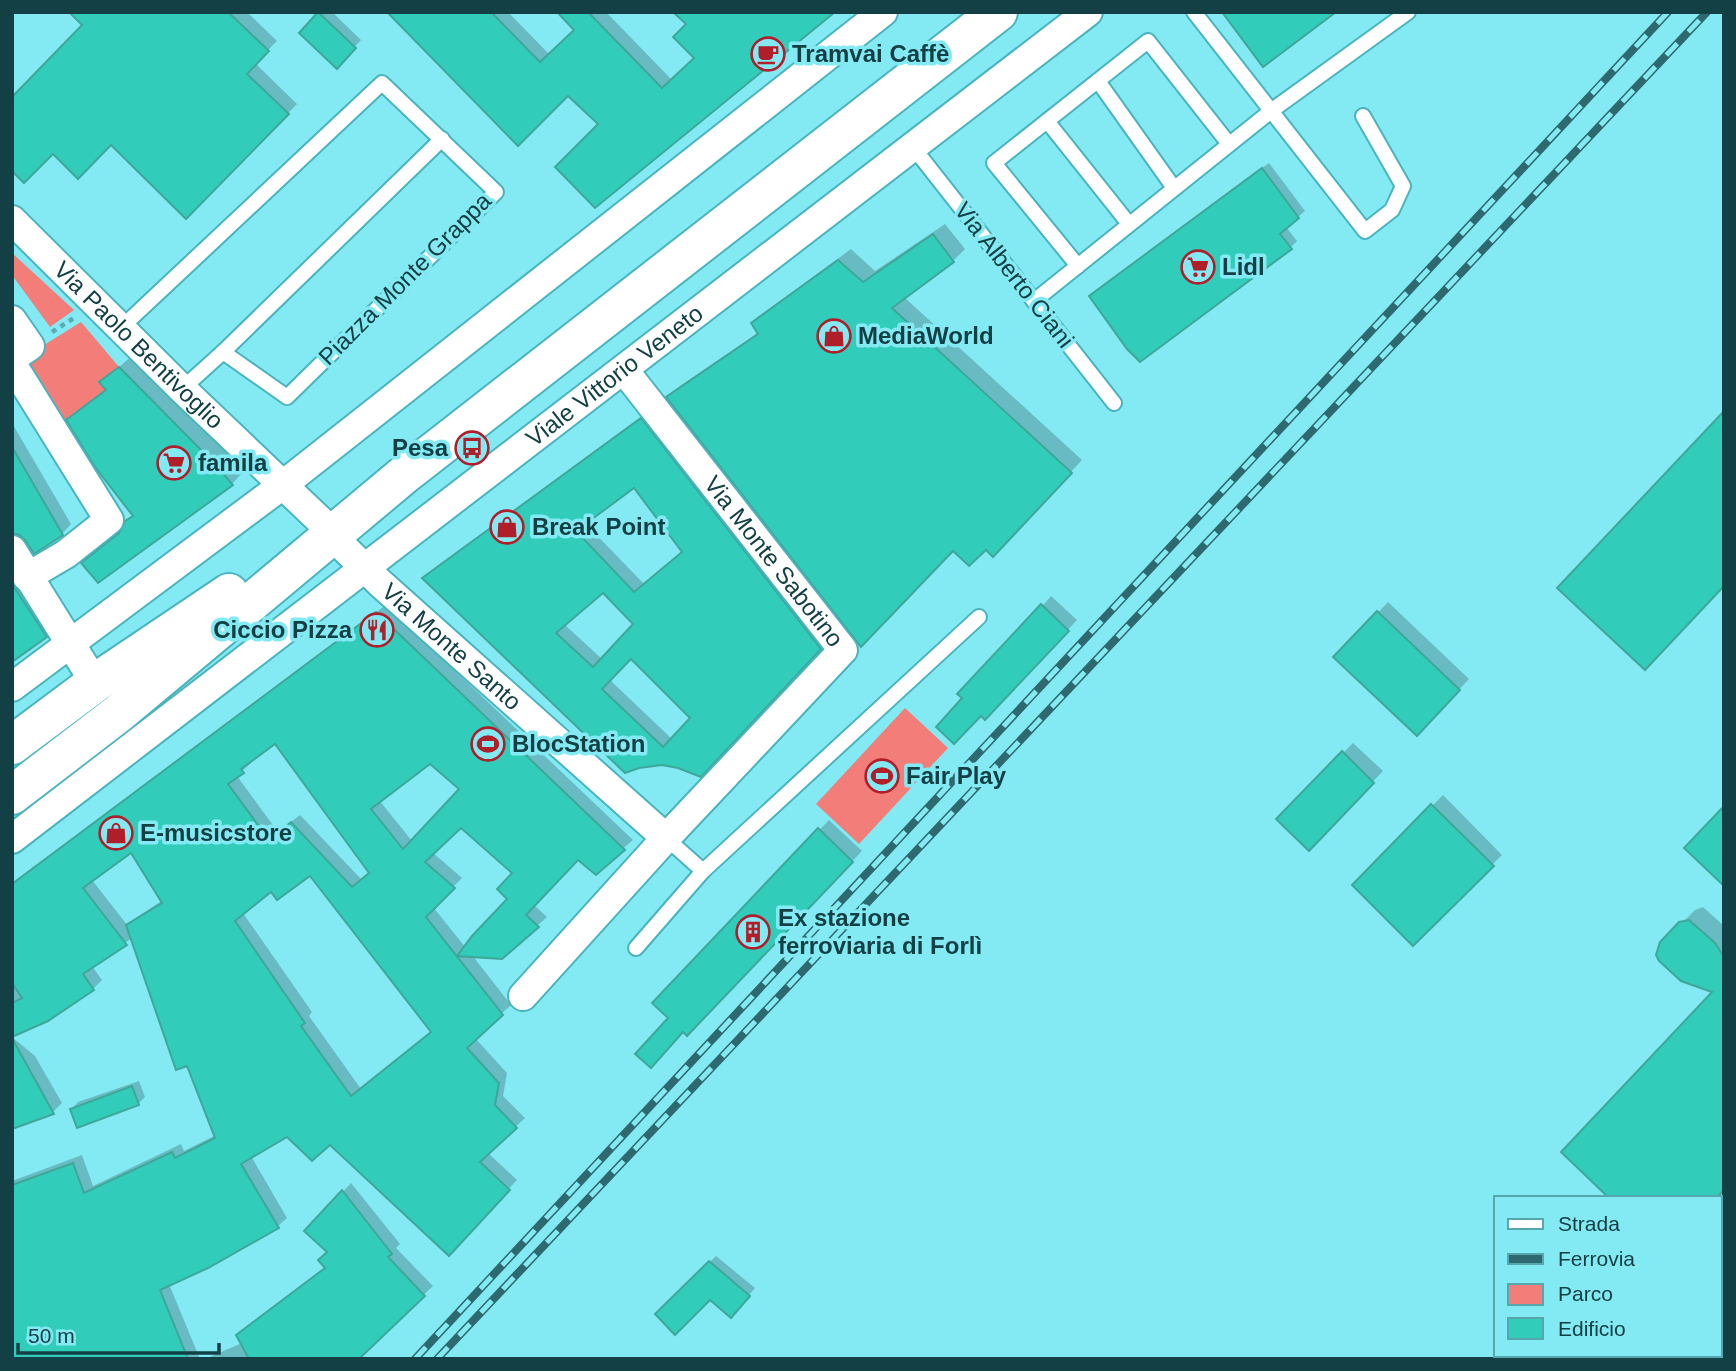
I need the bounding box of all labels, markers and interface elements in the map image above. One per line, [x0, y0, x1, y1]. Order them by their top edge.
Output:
cafe icon: Tramvai Caffè [749, 35, 787, 73]
place label: Tramvai Caffè [792, 40, 949, 67]
street label: Piazza Monte Grappa [313, 187, 497, 370]
street label: Via Alberto Ciani [949, 197, 1080, 353]
supermarket icon: Lidl [1179, 248, 1217, 286]
place label: Lidl [1222, 253, 1265, 280]
street label: Via Paolo Bentivoglio [49, 256, 229, 434]
street label: Viale Vittorio Veneto [521, 299, 708, 452]
shop icon: MediaWorld [815, 317, 853, 355]
place label: MediaWorld [858, 322, 994, 349]
bus stop icon: Pesa [453, 429, 491, 467]
place label: Pesa [392, 434, 449, 461]
supermarket icon: famila [155, 444, 193, 482]
place label: famila [198, 449, 268, 476]
street label: Via Monte Sabotino [699, 470, 849, 652]
shop icon: Break Point [488, 508, 526, 546]
place label: Break Point [532, 513, 665, 540]
street label: Via Monte Santo [377, 577, 527, 715]
restaurant icon: Ciccio Pizza [358, 611, 396, 649]
place label: Ciccio Pizza [213, 616, 353, 643]
sports icon: BlocStation [469, 725, 507, 763]
place label: BlocStation [512, 730, 645, 757]
sports icon: Fair Play [863, 757, 901, 795]
place label: Fair Play [906, 762, 1007, 789]
shop icon: E-musicstore [97, 814, 135, 852]
place label: E-musicstore [140, 819, 292, 846]
place label: Ex stazione ferroviaria di Forlì [778, 904, 982, 959]
building icon: Ex stazione ferroviaria di Forlì [734, 913, 772, 951]
legend [1494, 1196, 1722, 1357]
text: Strada [1558, 1212, 1620, 1235]
text: Ferrovia [1558, 1247, 1635, 1270]
text: Parco [1558, 1282, 1613, 1305]
scale bar [18, 1312, 219, 1356]
text: Edificio [1558, 1317, 1626, 1340]
text: 50 m [28, 1324, 75, 1347]

